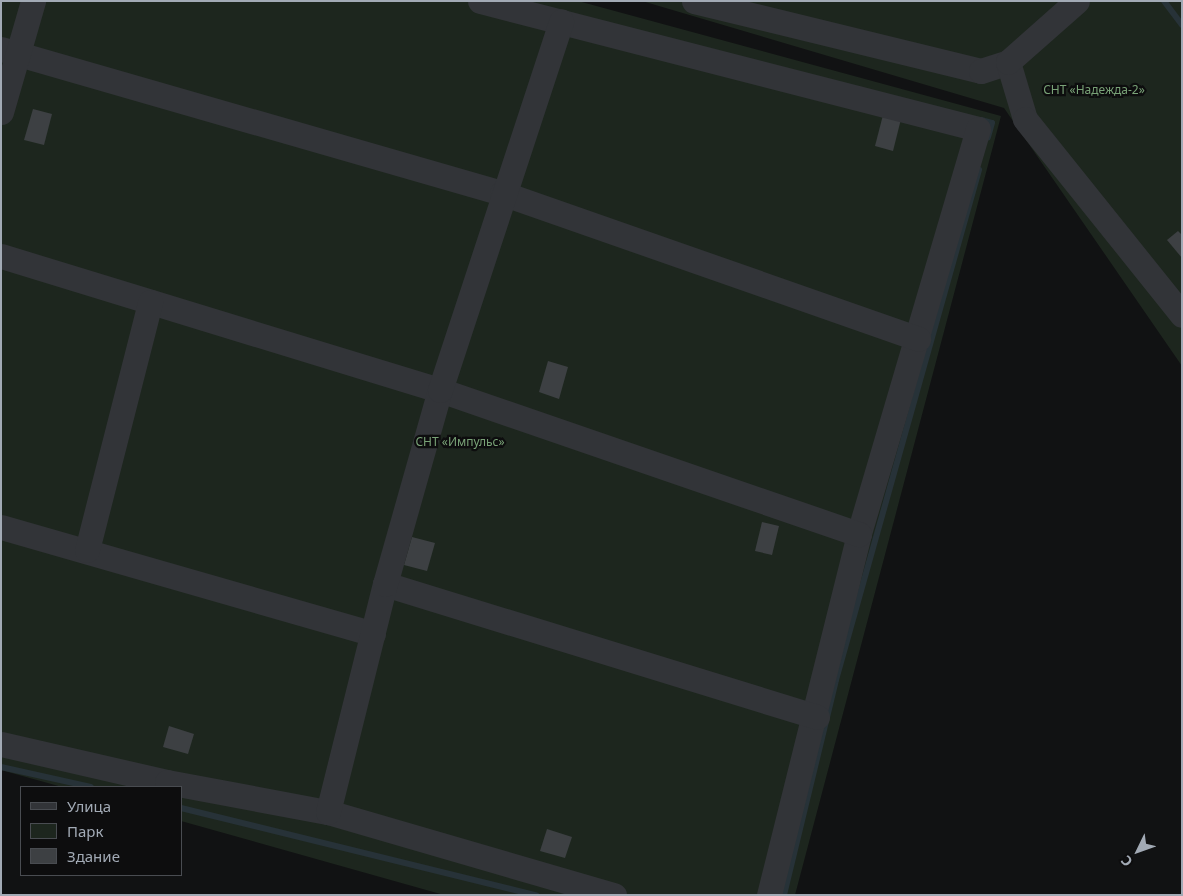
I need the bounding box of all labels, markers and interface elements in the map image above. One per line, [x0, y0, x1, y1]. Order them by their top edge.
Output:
park label: СНТ «Надежда-2» [1043, 83, 1145, 97]
park label: СНТ «Импульс» [415, 435, 505, 449]
legend [20, 786, 182, 876]
text: Улица [67, 796, 111, 816]
text: Парк [67, 821, 103, 841]
north arrow [1113, 826, 1163, 876]
text: Здание [67, 846, 120, 866]
text: С [1116, 852, 1137, 871]

